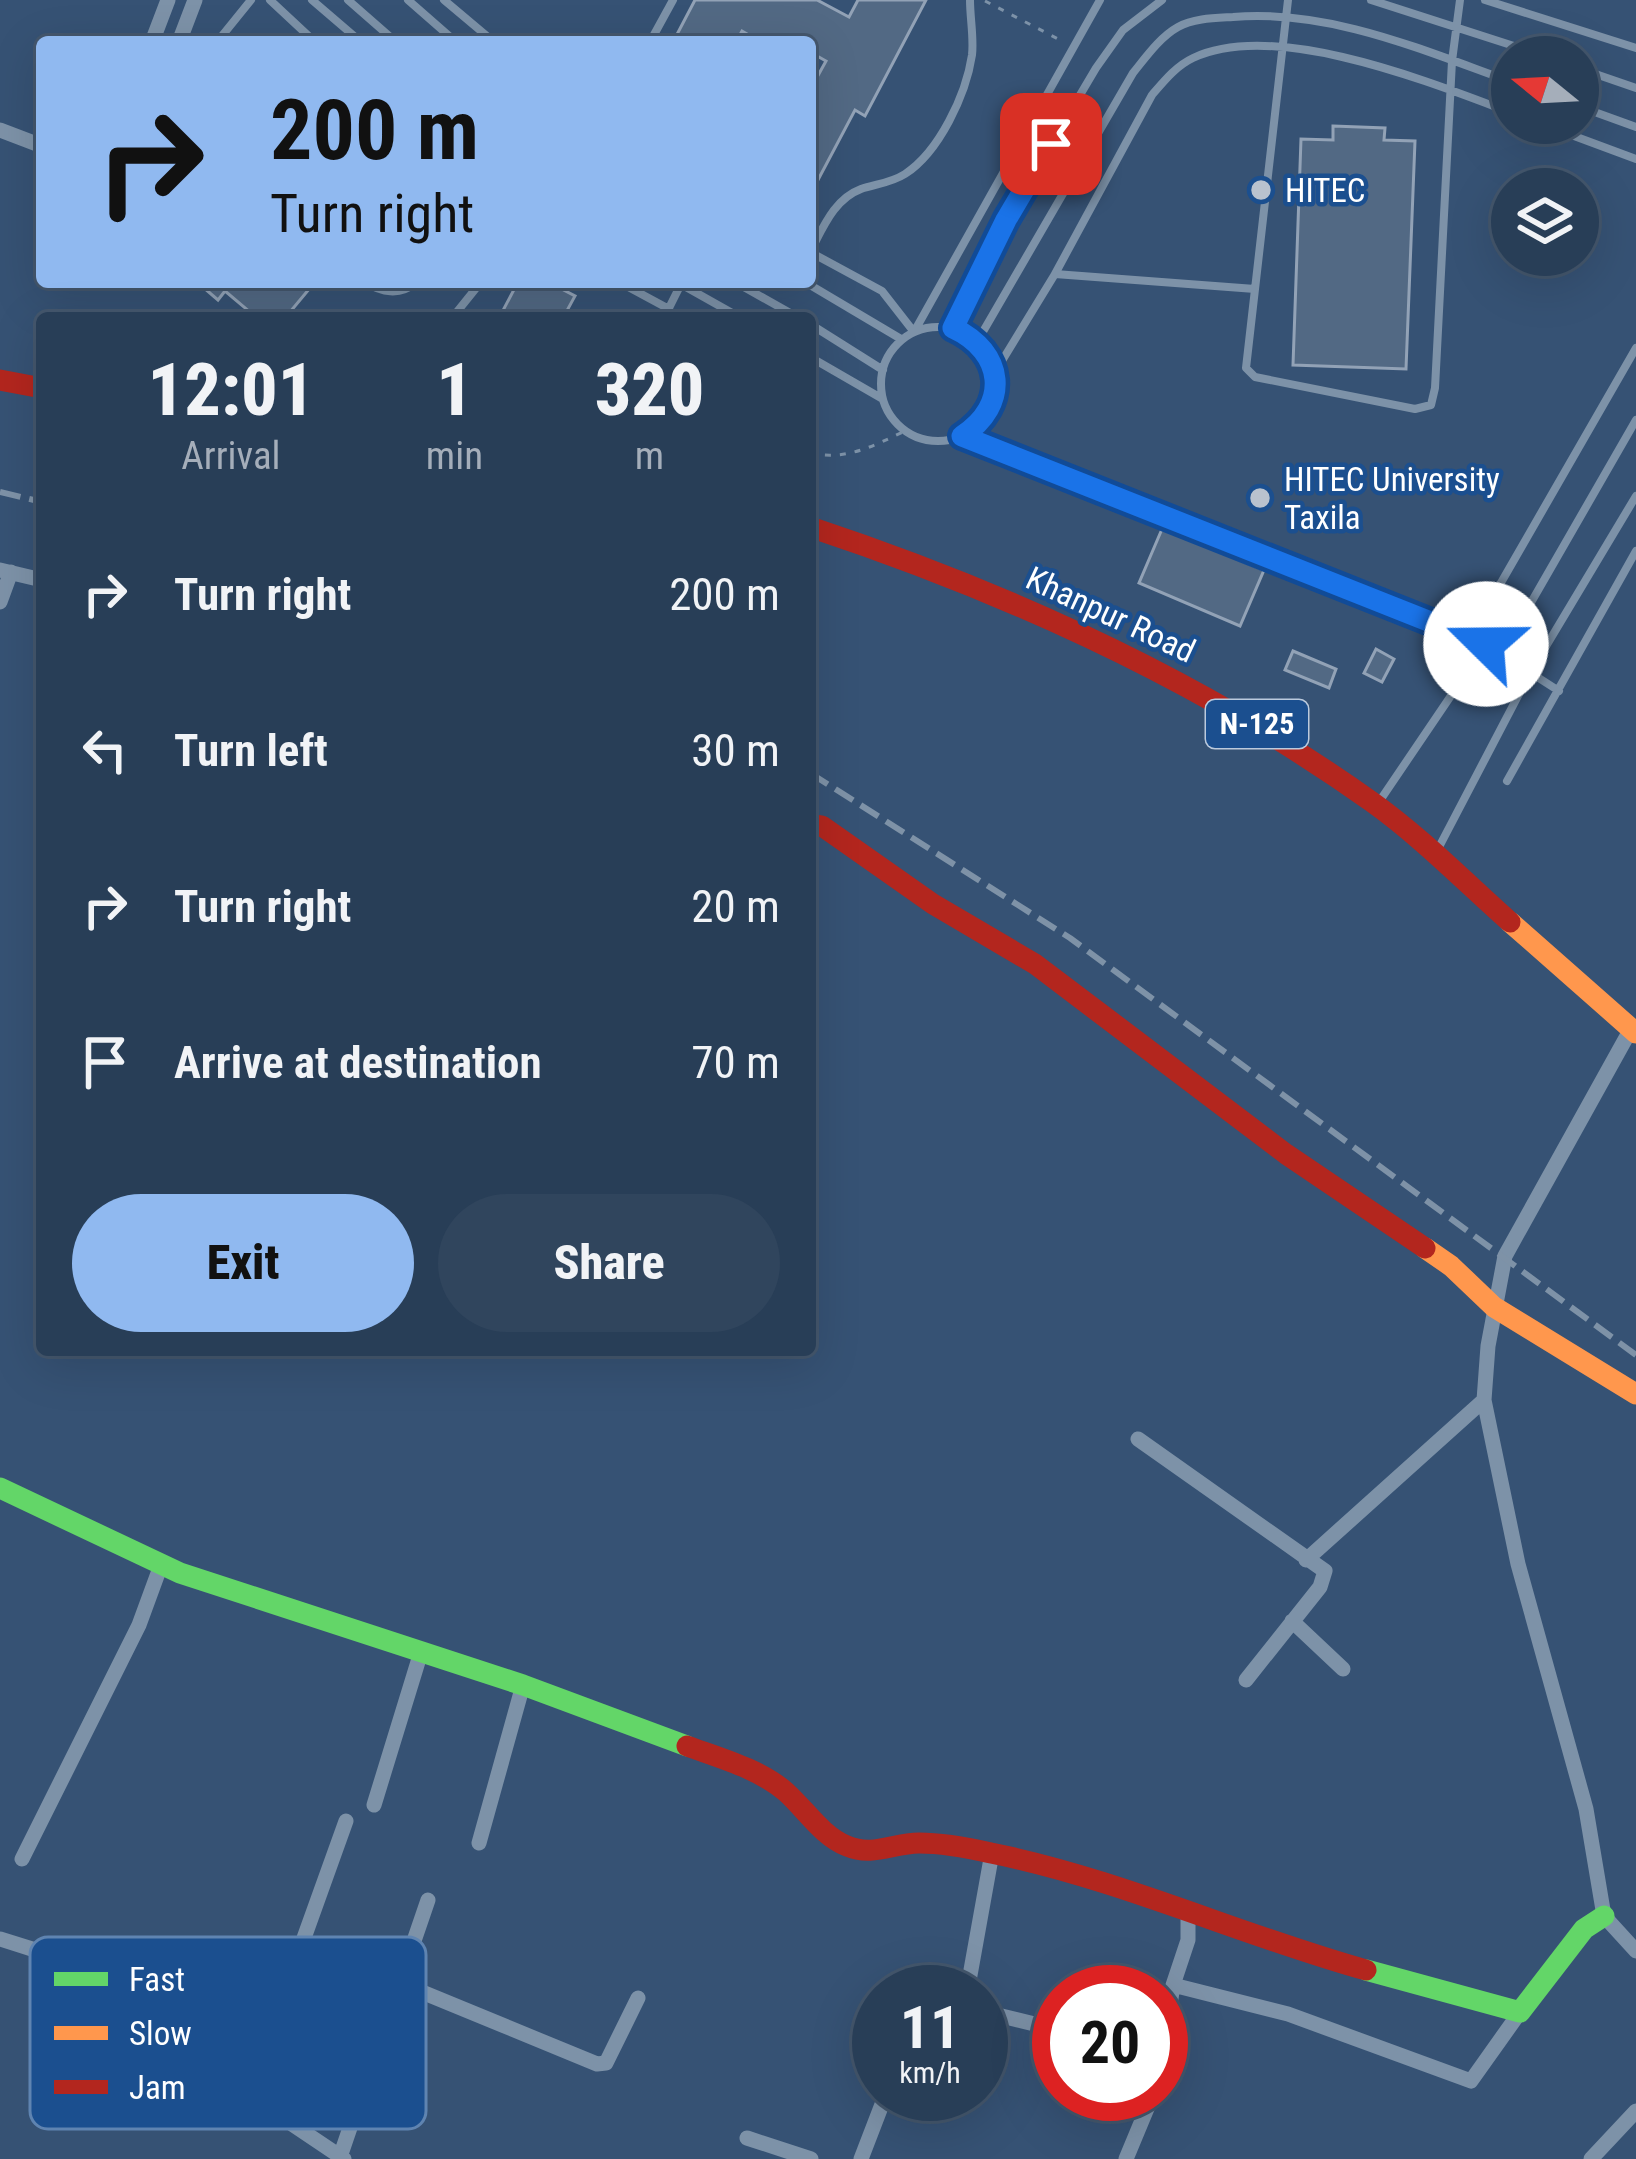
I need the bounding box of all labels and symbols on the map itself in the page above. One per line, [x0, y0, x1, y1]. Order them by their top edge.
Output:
north arrow [1491, 36, 1599, 144]
pin [1000, 93, 1102, 195]
place label: HITEC [1285, 171, 1366, 210]
marker: HITEC [1248, 177, 1274, 203]
place label: HITEC University Taxila [1284, 460, 1500, 537]
marker: HITEC University Taxila [1247, 485, 1273, 511]
street label: Khanpur Road [1020, 558, 1201, 671]
position arrow [1423, 581, 1549, 707]
road number: N-125 [1206, 700, 1308, 748]
legend [30, 1937, 426, 2129]
text: Fast [129, 1960, 185, 1999]
speed limit sign: 20 [1032, 1965, 1188, 2121]
text: Slow [129, 2014, 192, 2053]
text: Jam [129, 2068, 186, 2107]

